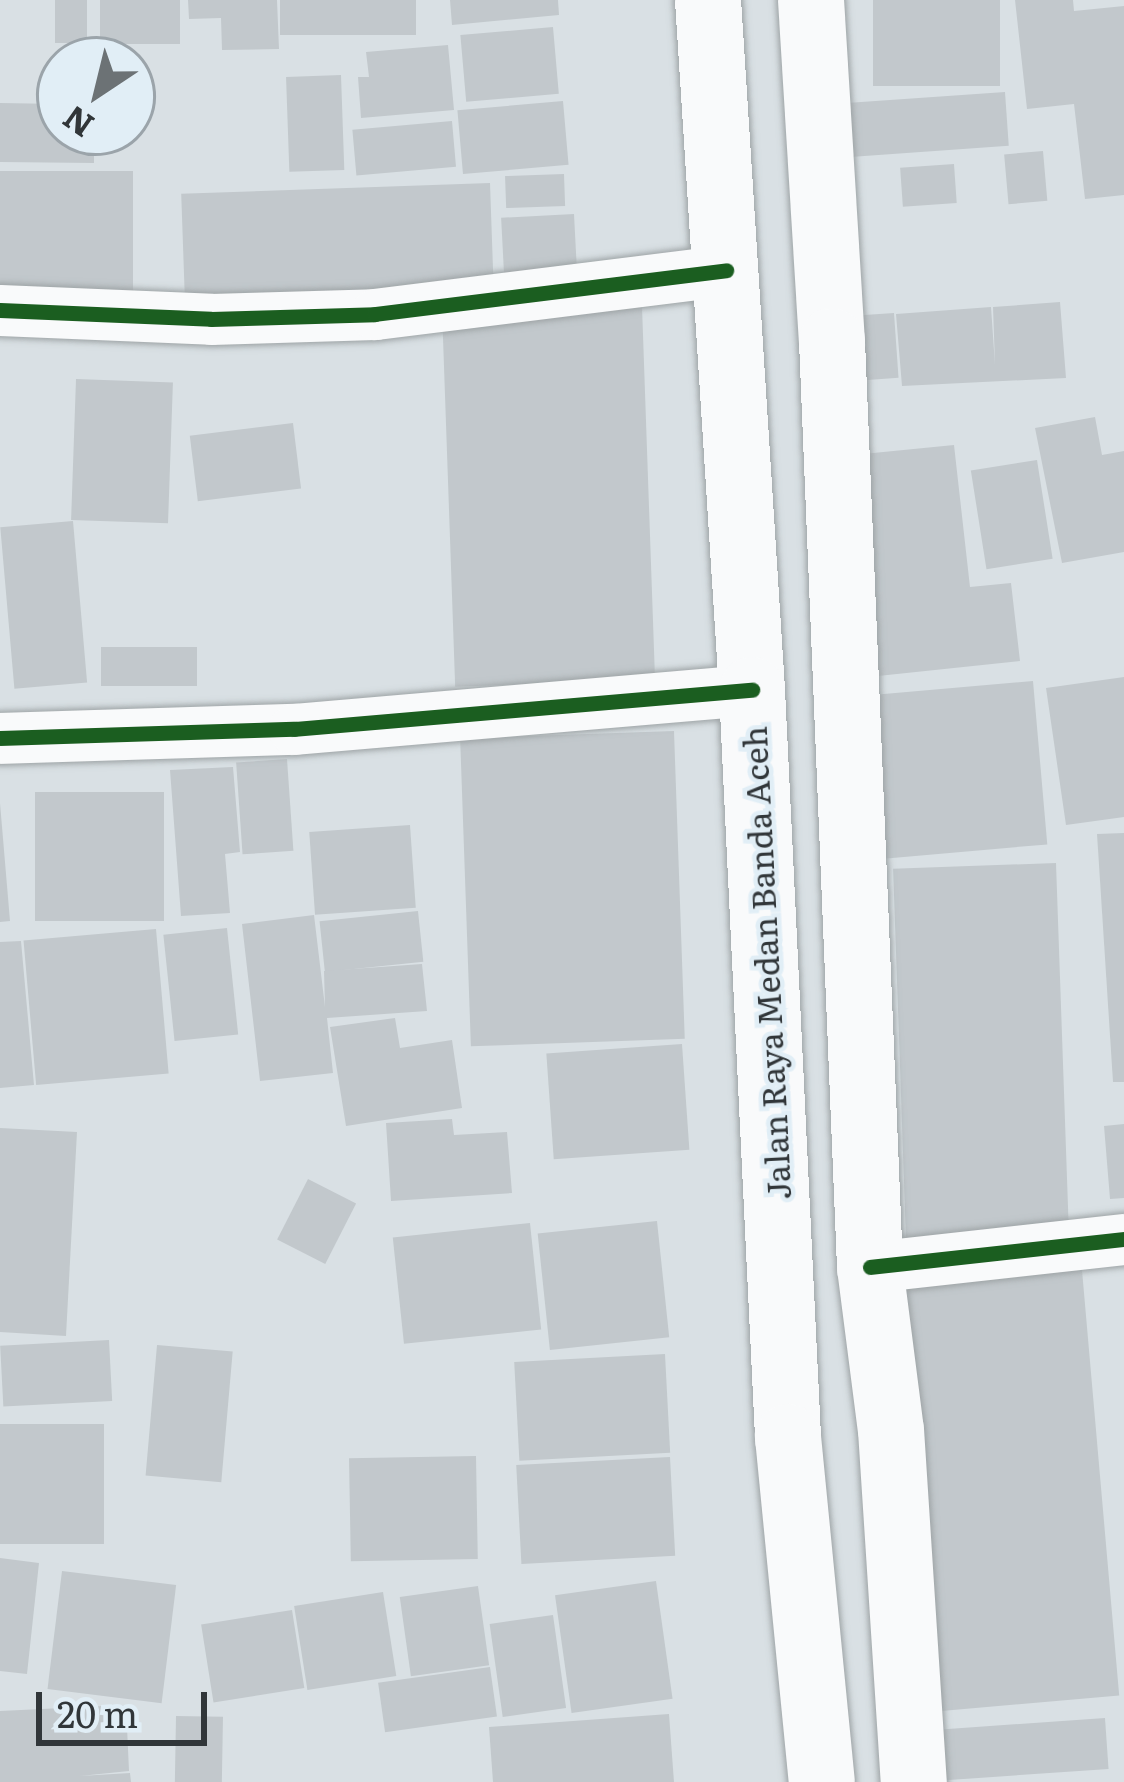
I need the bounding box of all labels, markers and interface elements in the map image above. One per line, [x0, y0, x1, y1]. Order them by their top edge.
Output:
north arrow [36, 36, 156, 156]
text: N [51, 95, 102, 151]
street label: Jalan Raya Medan Banda Aceh [733, 725, 797, 1201]
scale bar [42, 1668, 213, 1742]
text: 20 m [57, 1686, 138, 1739]

